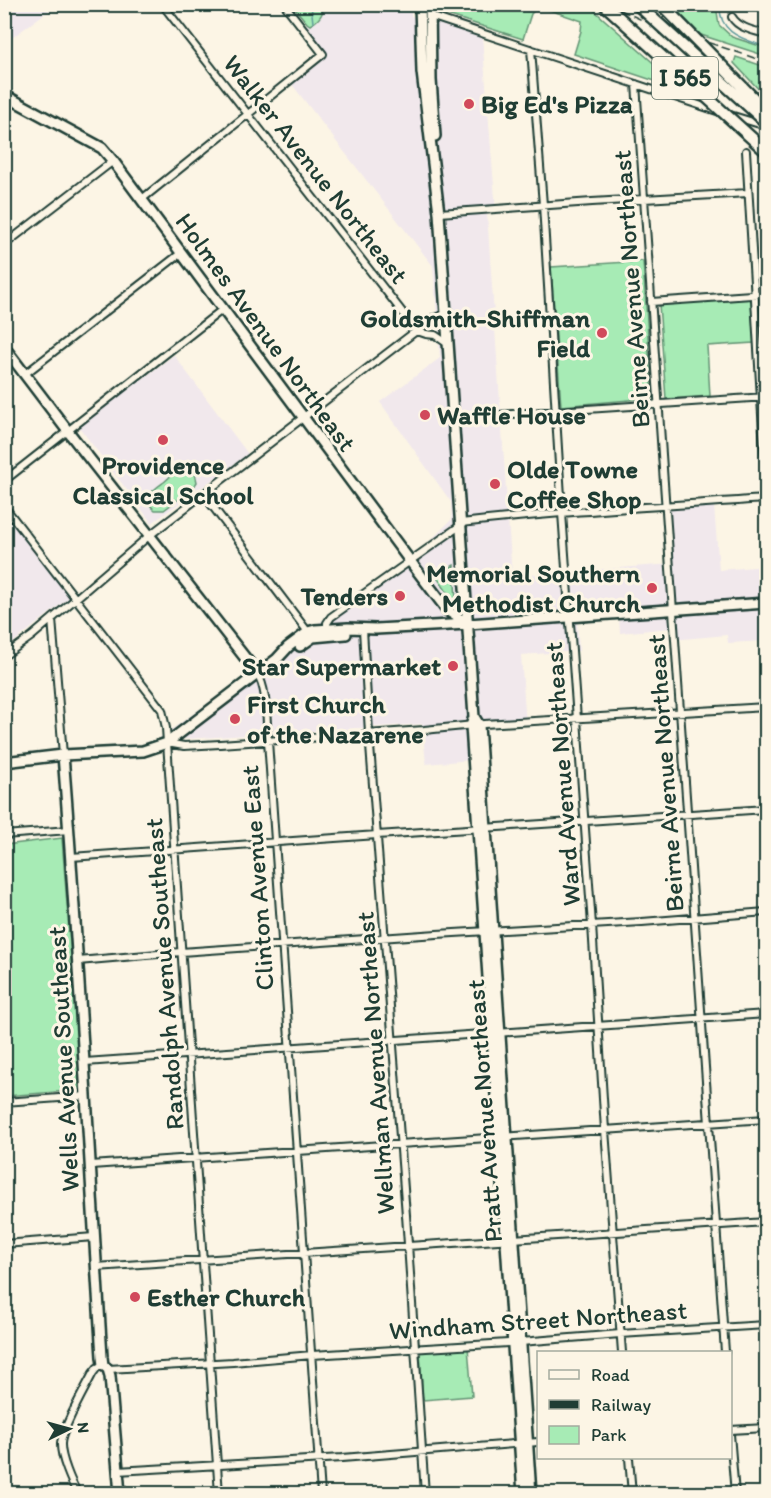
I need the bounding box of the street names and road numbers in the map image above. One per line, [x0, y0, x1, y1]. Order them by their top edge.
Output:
street label: Walker Avenue Northeast [217, 48, 416, 290]
road number: I 565 [652, 57, 718, 99]
street label: Beirne Avenue Northeast [605, 149, 657, 429]
street label: Holmes Avenue Northeast [169, 206, 364, 458]
street label: Beirne Avenue Northeast [639, 633, 691, 913]
street label: Ward Avenue Northeast [537, 640, 587, 907]
street label: Clinton Avenue East [233, 764, 281, 992]
street label: Randolph Avenue Southeast [137, 817, 191, 1131]
street label: Wellman Avenue Northeast [348, 910, 402, 1215]
street label: Wells Avenue Southeast [40, 925, 86, 1193]
street label: Pratt Avenue Northeast [459, 978, 509, 1244]
street label: Windham Street Northeast [388, 1294, 688, 1346]

